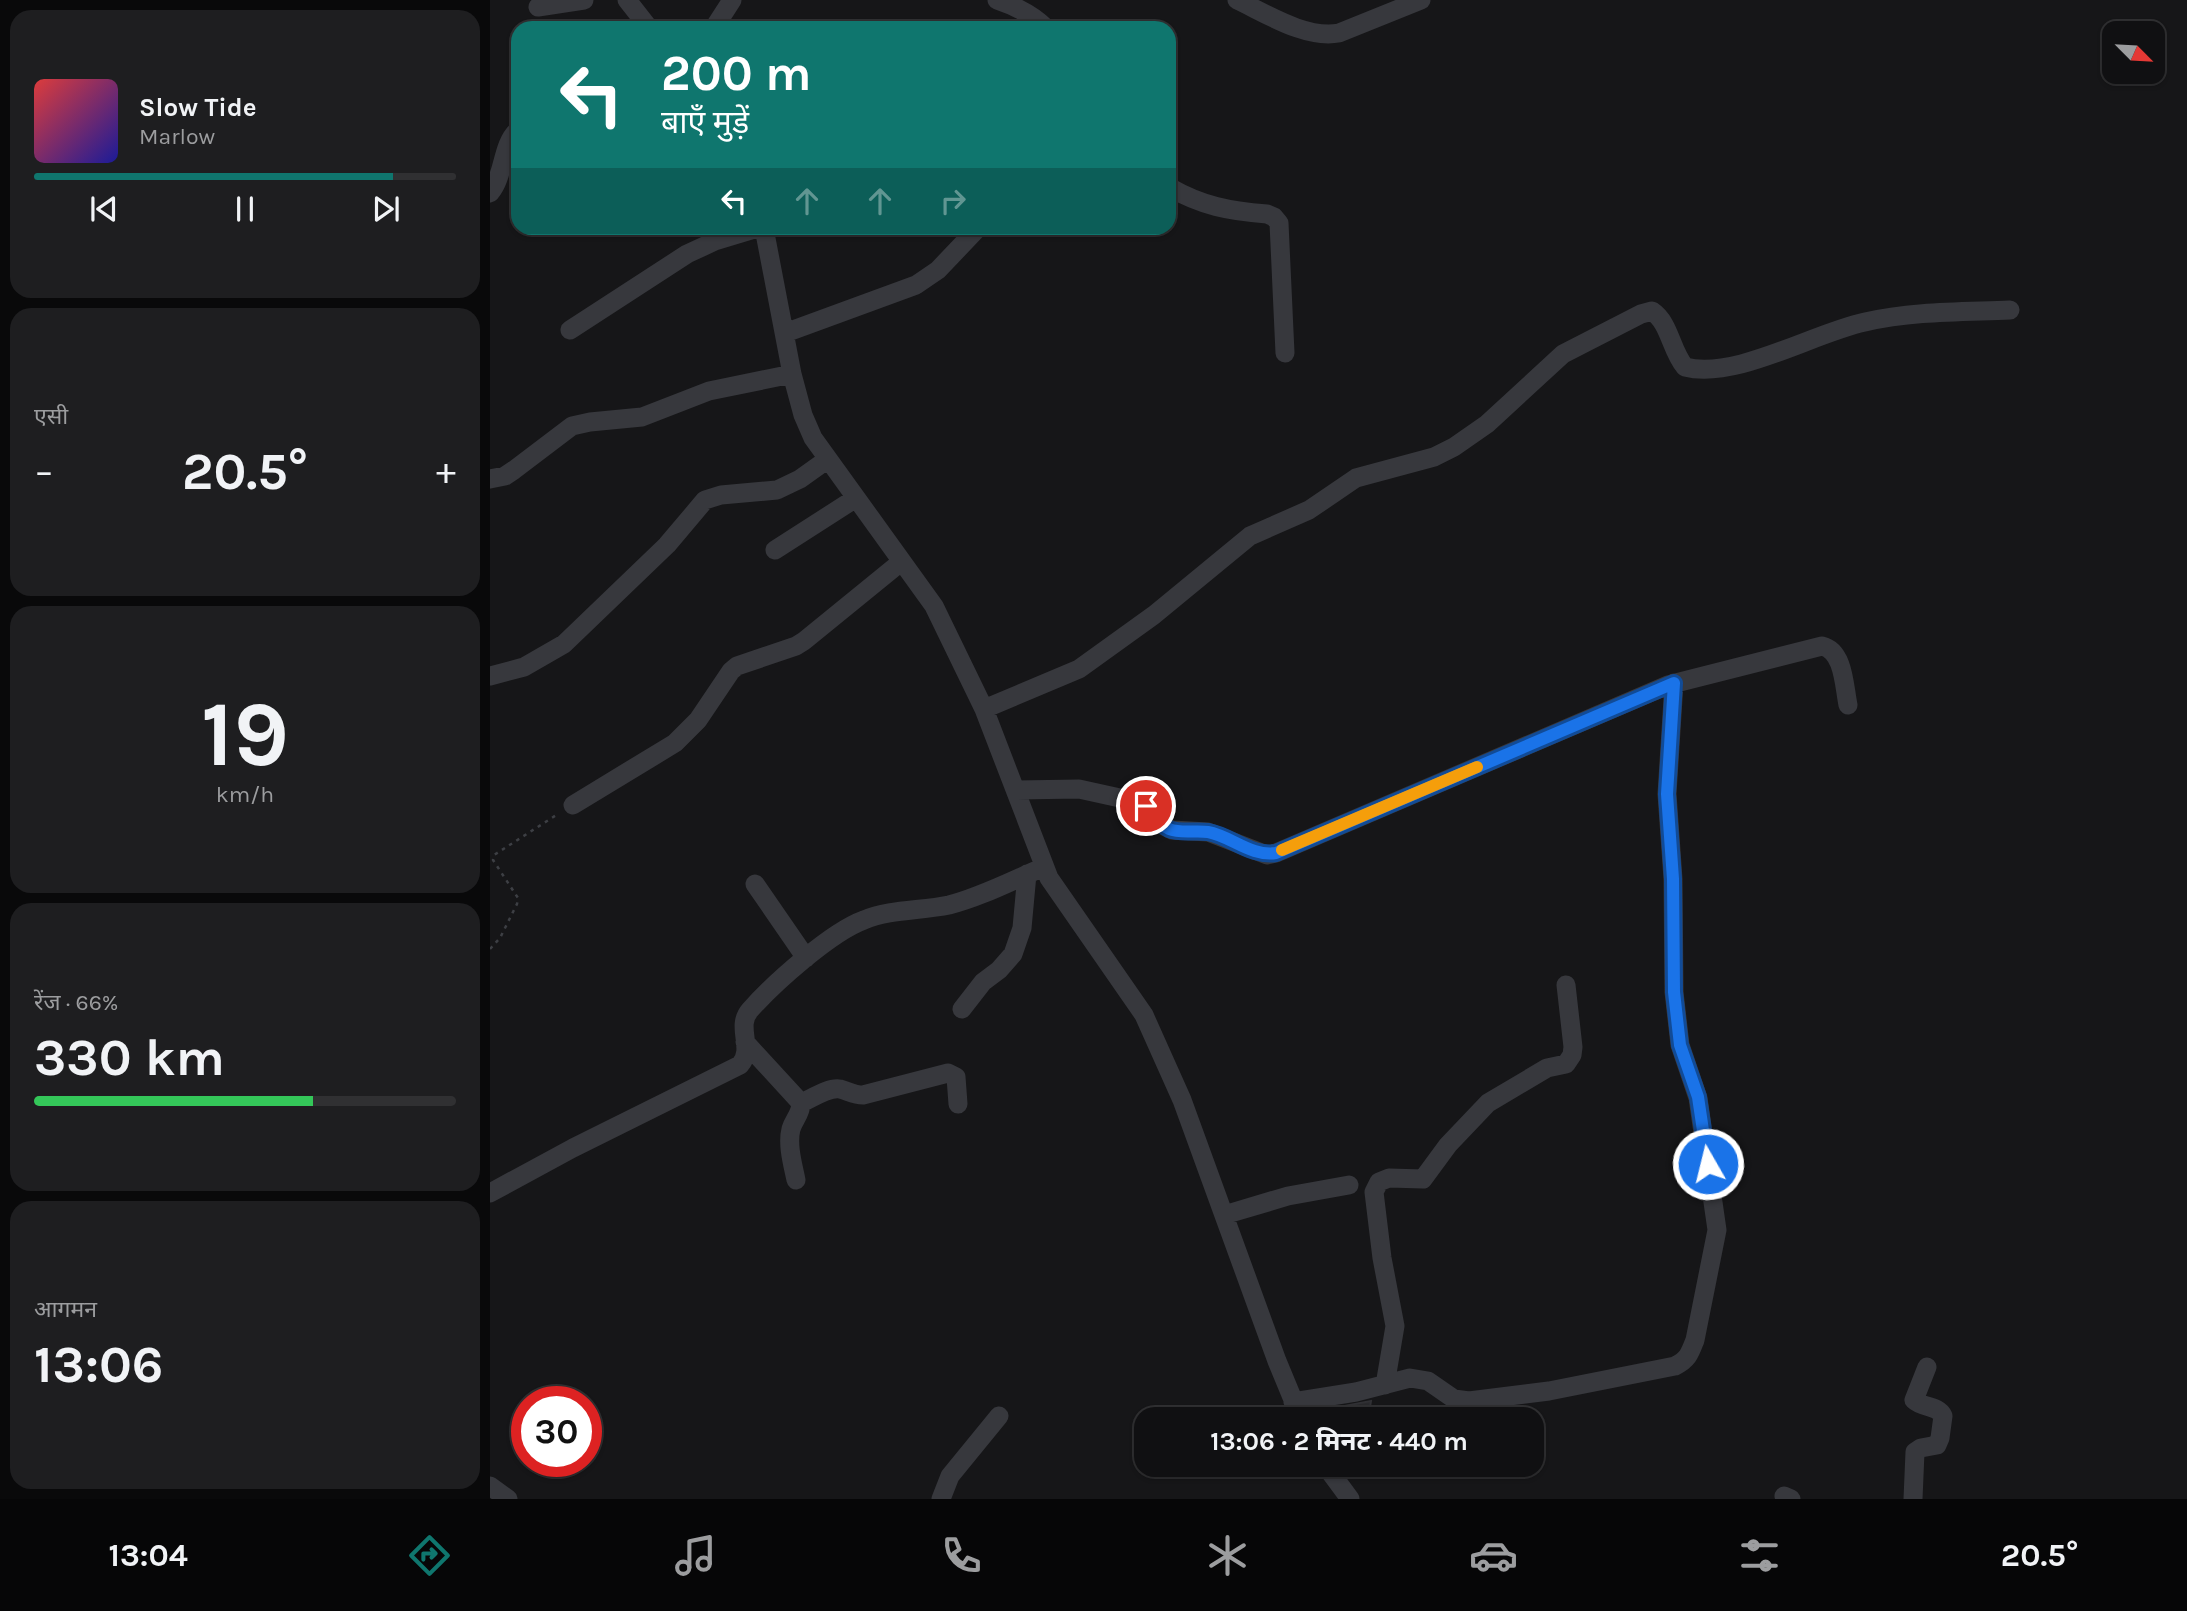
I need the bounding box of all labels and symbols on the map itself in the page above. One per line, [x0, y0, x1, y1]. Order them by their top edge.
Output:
north arrow [2102, 21, 2165, 84]
pin [1116, 776, 1176, 836]
position arrow [1671, 1127, 1745, 1201]
speed limit sign: 30 [511, 1386, 602, 1477]

